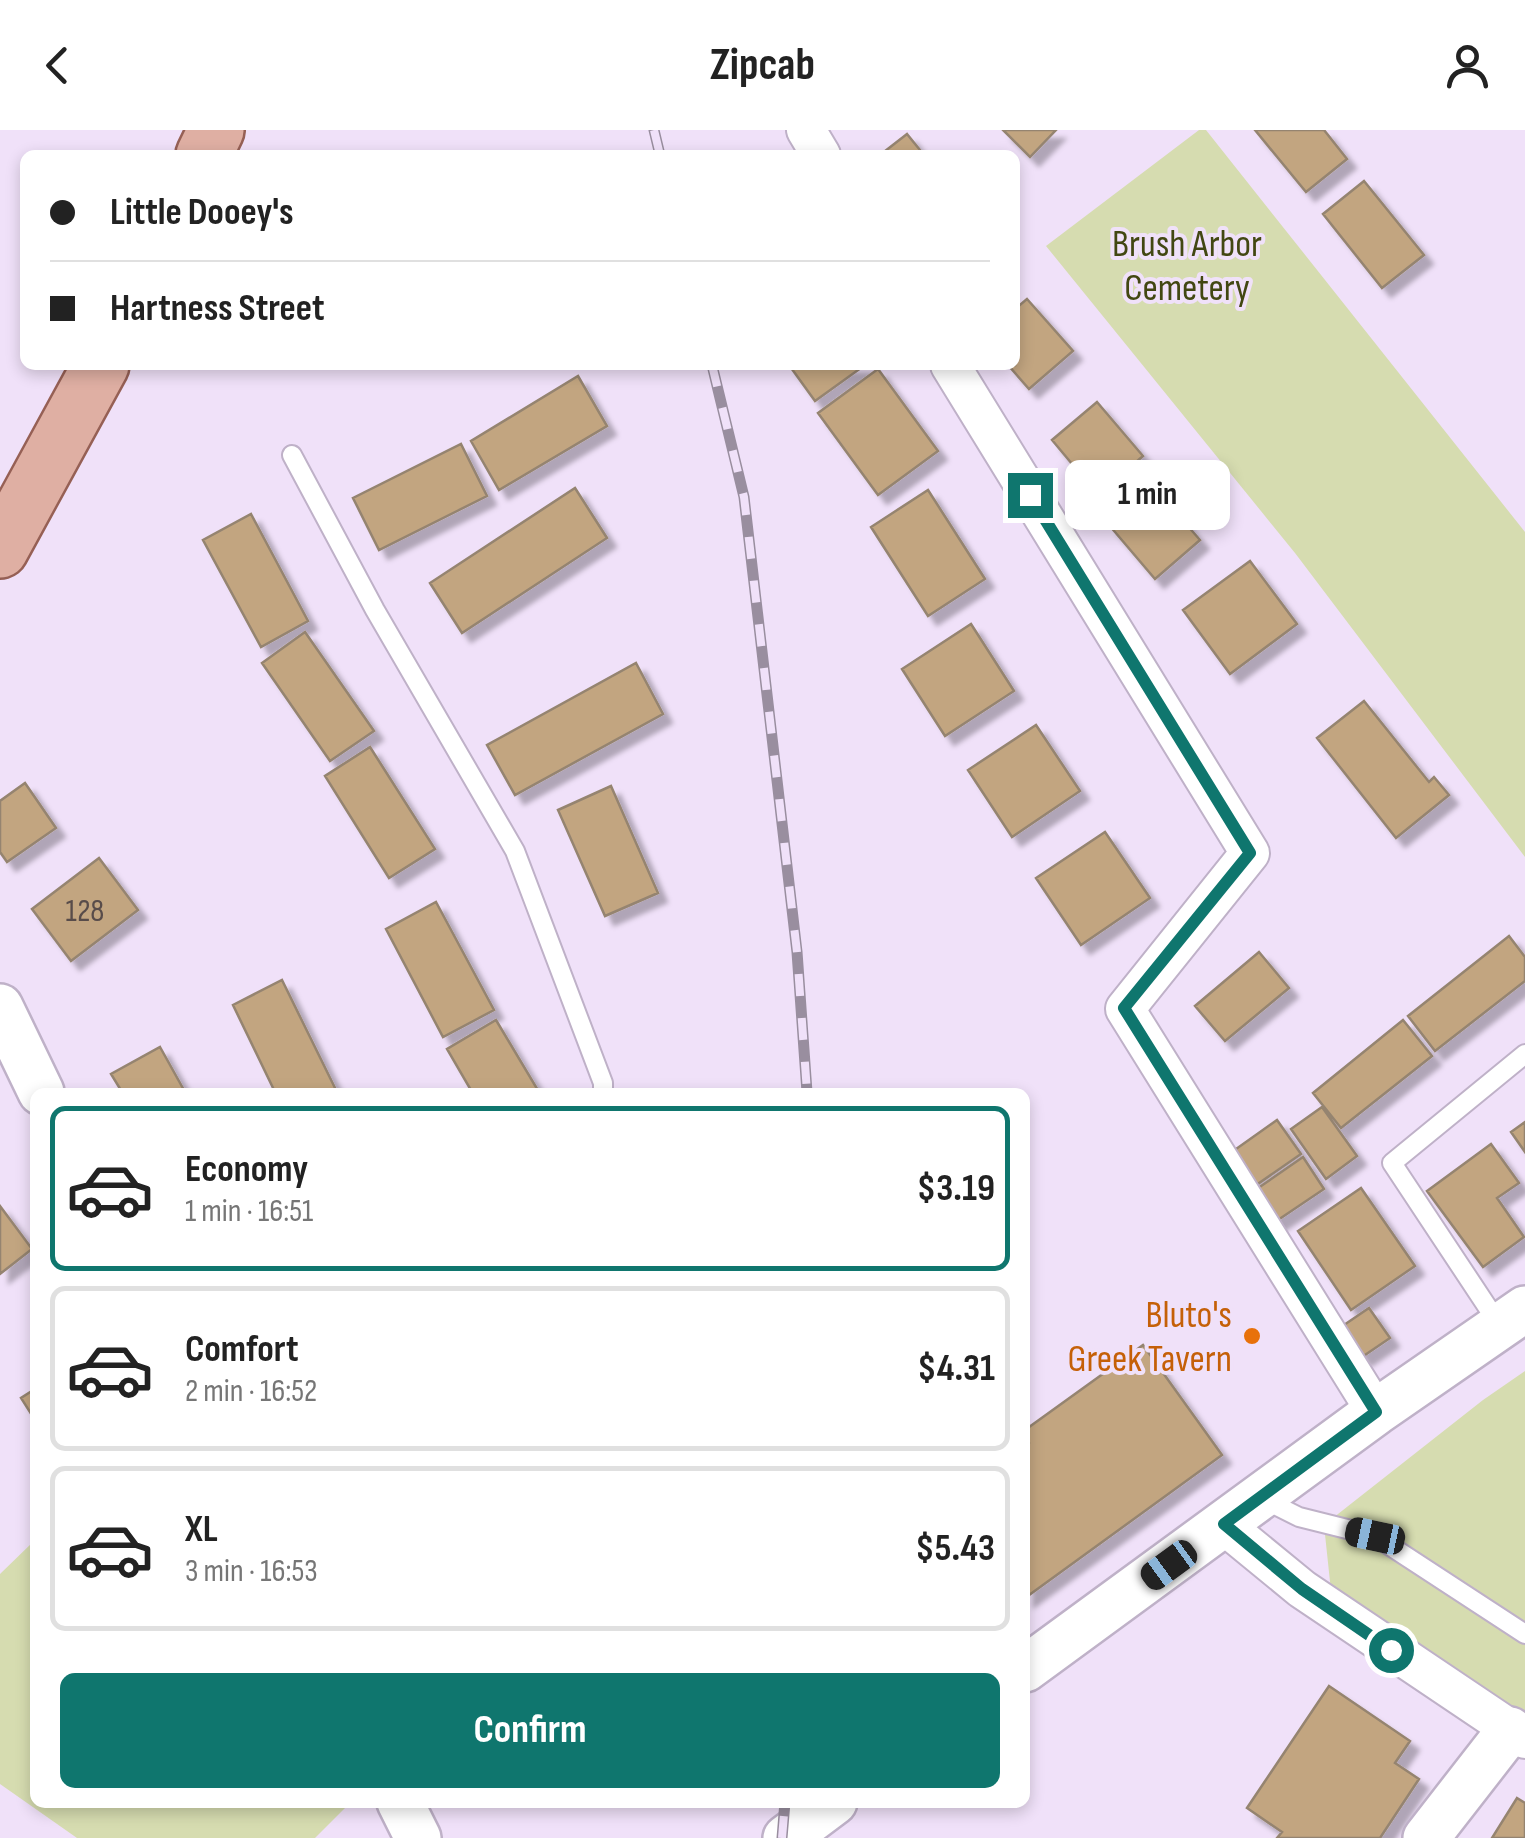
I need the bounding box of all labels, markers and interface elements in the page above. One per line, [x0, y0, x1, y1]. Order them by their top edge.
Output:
icon: back [30, 38, 85, 93]
text: Zipcab [710, 38, 815, 93]
icon: person [1440, 38, 1495, 93]
text: Little Dooey's [110, 190, 294, 235]
park label: Brush Arbor Cemetery [1112, 222, 1262, 311]
text: Hartness Street [110, 286, 325, 331]
callout: 1 min [1065, 460, 1230, 530]
route end [1008, 473, 1053, 518]
text: 1 min [1118, 475, 1177, 514]
house number: 128 [66, 892, 104, 931]
icon: car [65, 1144, 155, 1234]
text: Economy [185, 1147, 308, 1192]
text: $3.19 [917, 1166, 995, 1211]
text: 1 min · 16:51 [185, 1192, 313, 1231]
place label: Bluto's Greek Tavern [1067, 1293, 1232, 1382]
icon: car [65, 1324, 155, 1414]
marker: Bluto's Greek Tavern [1241, 1325, 1263, 1347]
text: Comfort [185, 1327, 299, 1372]
text: $4.31 [917, 1346, 995, 1391]
text: 2 min · 16:52 [185, 1372, 317, 1411]
icon: car [65, 1504, 155, 1594]
text: XL [185, 1507, 218, 1552]
car [1343, 1515, 1407, 1557]
text: $5.43 [915, 1526, 995, 1571]
car [1136, 1535, 1202, 1595]
text: 3 min · 16:53 [185, 1552, 318, 1591]
route start [1369, 1628, 1414, 1673]
button: Confirm [60, 1673, 1000, 1788]

